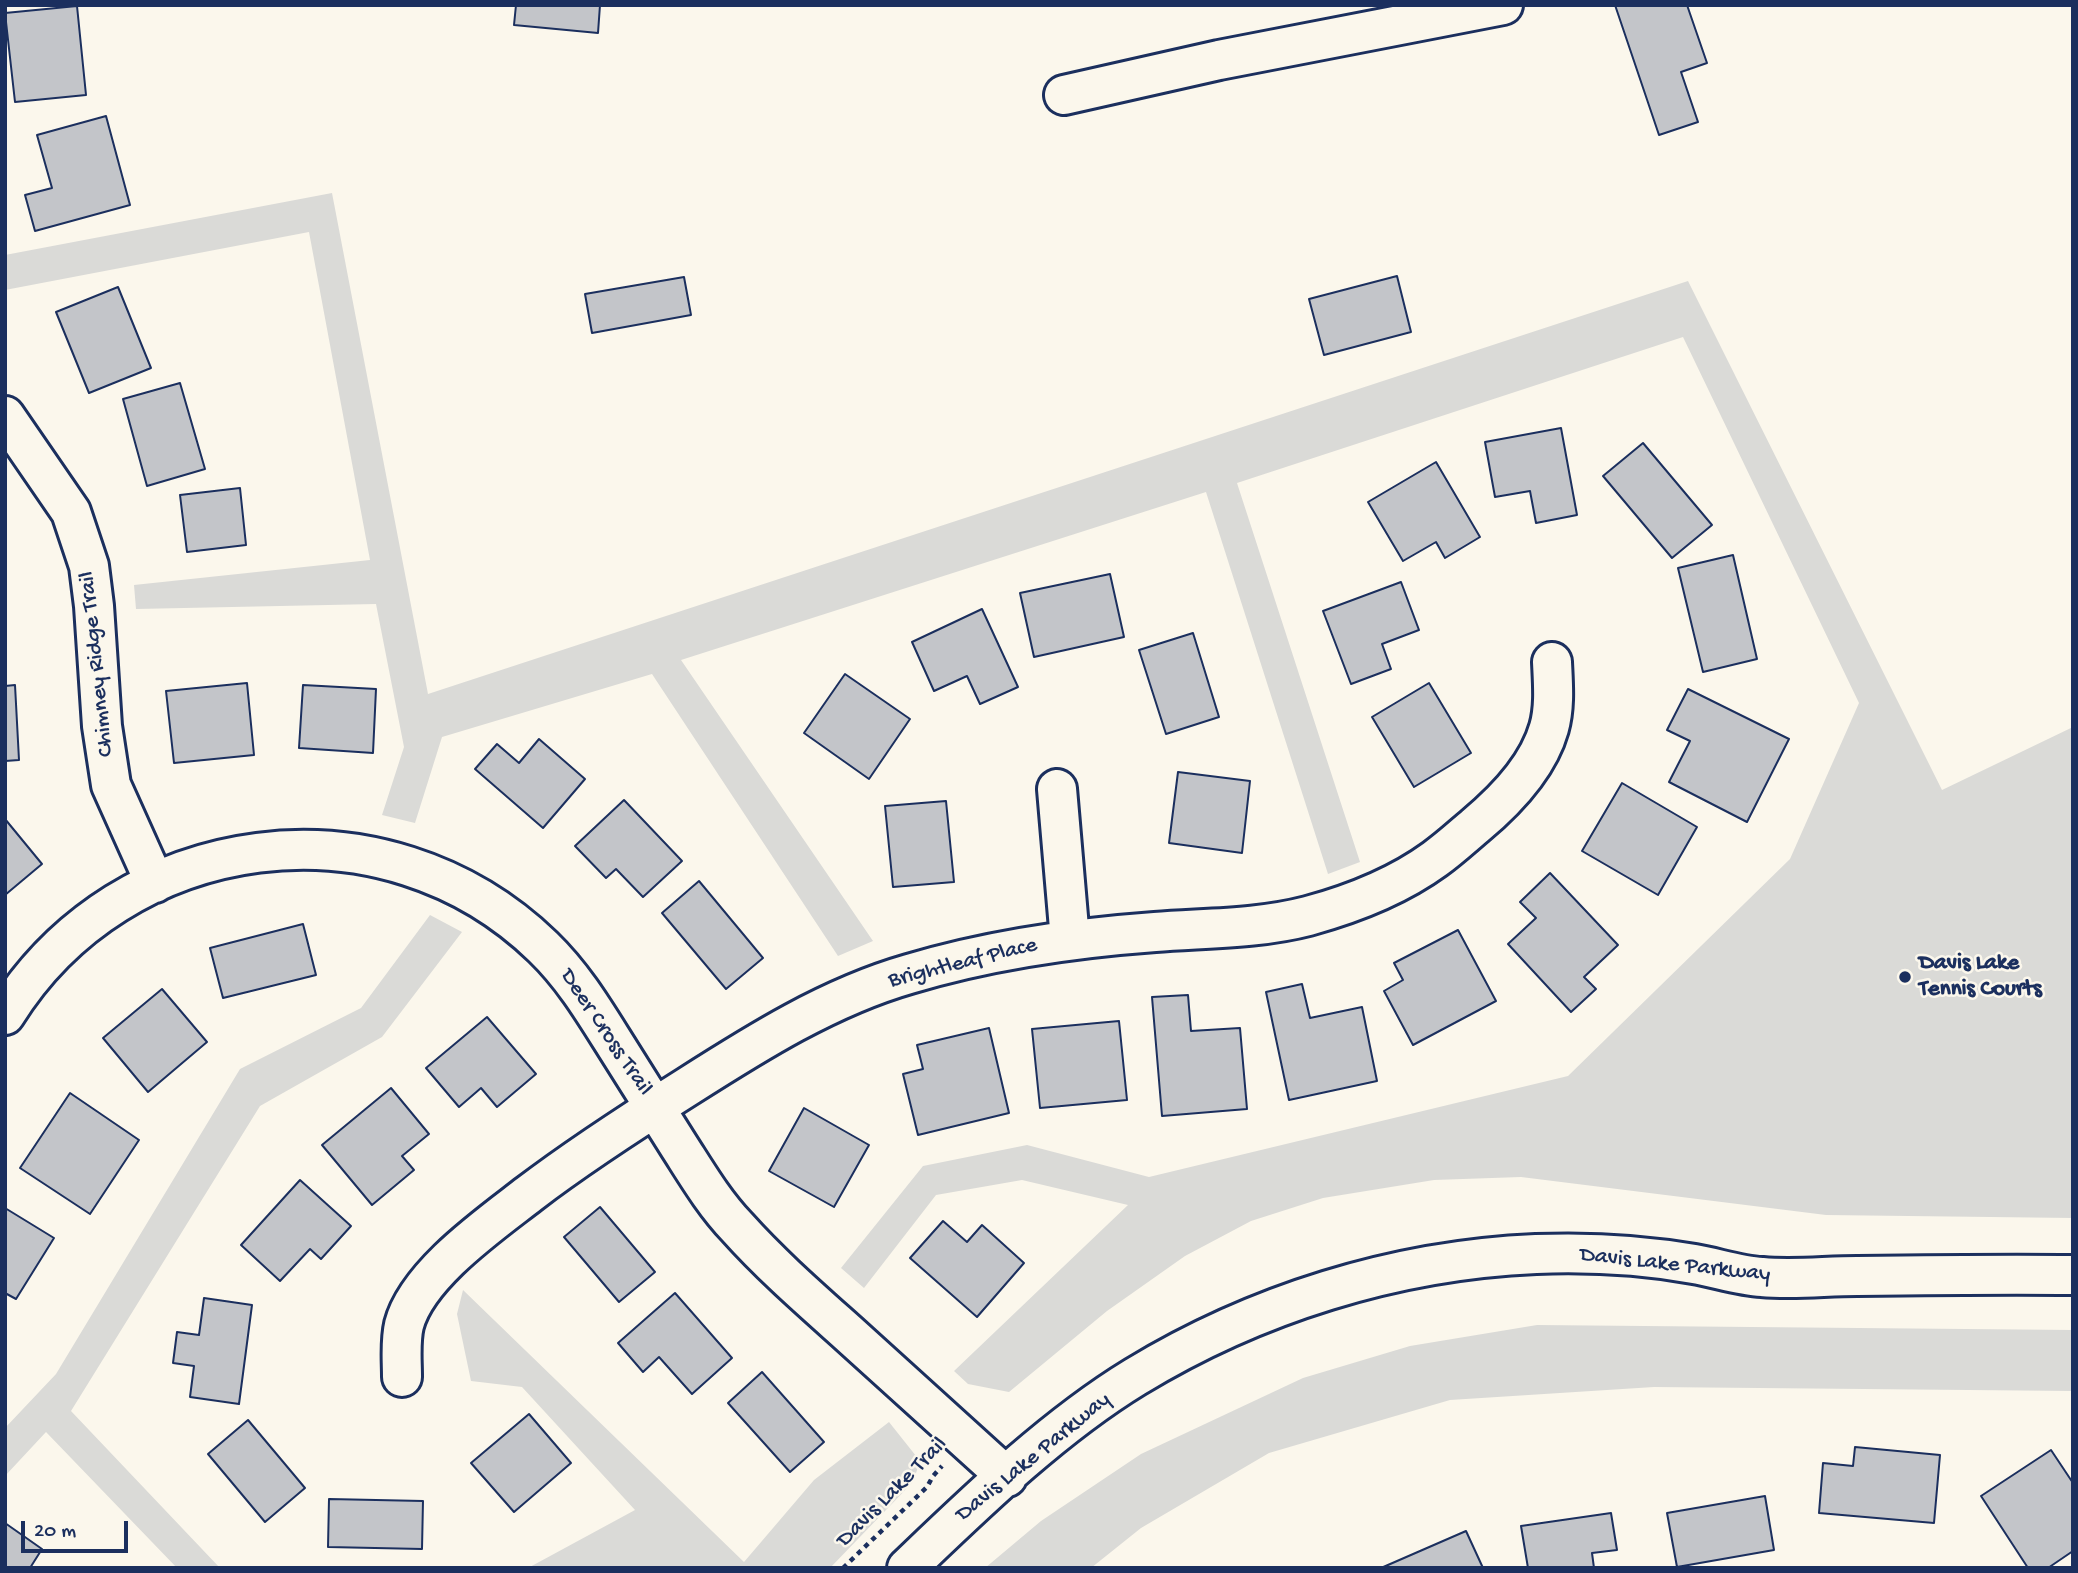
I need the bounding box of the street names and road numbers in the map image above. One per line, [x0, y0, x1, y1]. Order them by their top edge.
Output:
street label: Chimney Ridge Trail [75, 570, 121, 758]
street label: Brightleaf Place [886, 932, 1040, 996]
street label: Deer Cross Trail [552, 964, 658, 1102]
street label: Davis Lake Parkway [1578, 1242, 1772, 1290]
street label: Davis Lake Parkway [951, 1387, 1117, 1529]
street label: Davis Lake Trail [832, 1432, 954, 1554]

